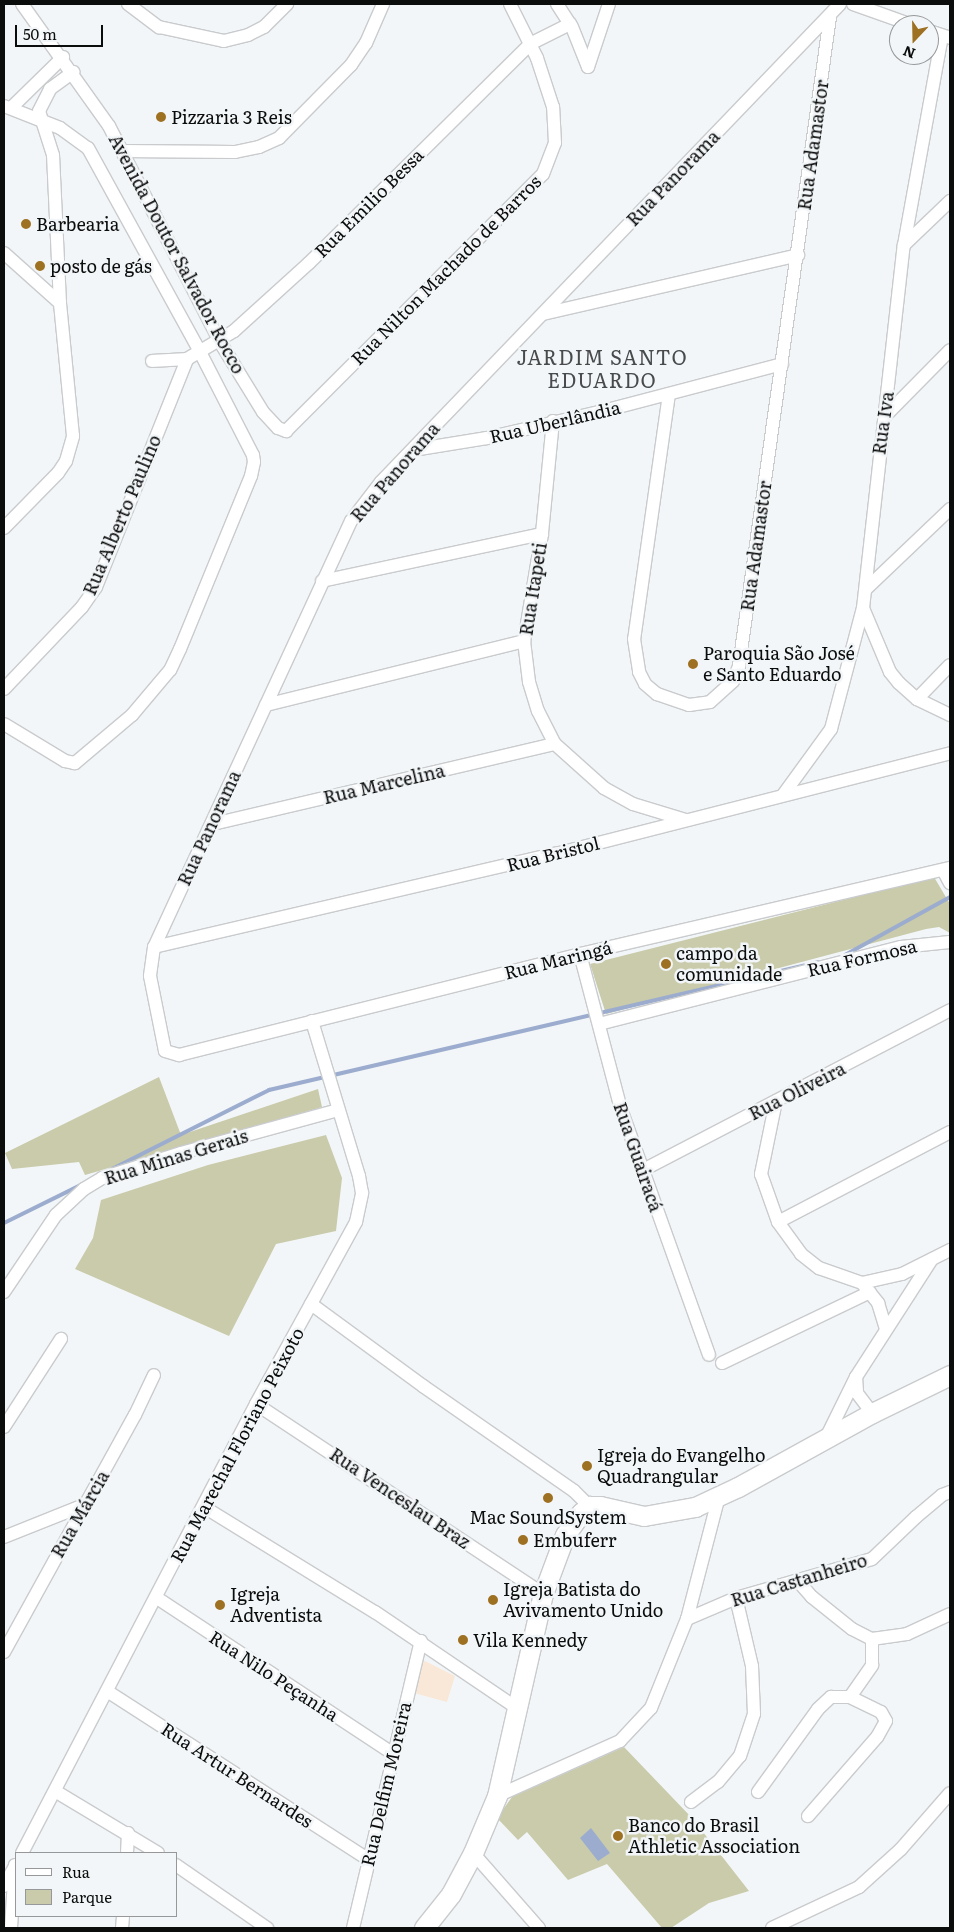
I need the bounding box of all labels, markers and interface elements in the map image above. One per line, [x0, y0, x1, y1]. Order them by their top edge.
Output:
scale bar [18, 15, 105, 47]
north arrow [889, 15, 939, 65]
text: 50 m [23, 22, 57, 45]
text: N [900, 42, 918, 65]
street label: Rua Adamastor [793, 78, 833, 212]
place label: Pizzaria 3 Reis [171, 106, 292, 128]
marker: Pizzaria 3 Reis [155, 111, 167, 123]
street label: Rua Panorama [622, 126, 724, 230]
street label: Avenida Doutor Salvador Rocco [104, 130, 250, 378]
street label: Rua Emilio Bessa [310, 144, 428, 262]
street label: Rua Nilton Machado de Barros [347, 171, 545, 369]
place label: Barbearia [36, 213, 120, 235]
marker: Barbearia [20, 218, 32, 230]
place label: posto de gás [50, 255, 152, 277]
marker: posto de gás [34, 260, 46, 272]
district label: JARDIM SANTO EDUARDO [515, 344, 689, 391]
street label: Rua Iva [868, 390, 898, 456]
street label: Rua Uberlândia [487, 396, 623, 448]
street label: Rua Panorama [346, 418, 444, 526]
street label: Rua Alberto Paulino [78, 432, 166, 598]
street label: Rua Adamastor [736, 479, 776, 613]
street label: Rua Itapeti [515, 541, 551, 637]
place label: Paroquia São José e Santo Eduardo [703, 643, 855, 686]
marker: Paroquia São José e Santo Eduardo [687, 658, 699, 670]
street label: Rua Marcelina [321, 760, 447, 808]
street label: Rua Panorama [173, 767, 245, 889]
street label: Rua Bristol [504, 832, 602, 876]
street label: Rua Formosa [805, 935, 919, 981]
street label: Rua Maringá [502, 936, 614, 984]
place label: campo da comunidade [676, 943, 782, 986]
marker: campo da comunidade [660, 958, 672, 970]
street label: Rua Oliveira [745, 1057, 849, 1125]
street label: Rua Guairacá [609, 1099, 667, 1215]
street label: Rua Minas Gerais [102, 1125, 250, 1189]
street label: Rua Marechal Floriano Peixoto [166, 1324, 308, 1566]
street label: Rua Venceslau Braz [326, 1443, 474, 1553]
place label: Igreja do Evangelho Quadrangular [597, 1445, 766, 1488]
marker: Igreja do Evangelho Quadrangular [581, 1460, 593, 1472]
street label: Rua Márcia [46, 1467, 114, 1561]
marker: Mac SoundSystem [542, 1492, 554, 1504]
place label: Mac SoundSystem [469, 1506, 627, 1528]
place label: Embuferr [533, 1529, 617, 1551]
marker: Embuferr [517, 1534, 529, 1546]
street label: Rua Castanheiro [728, 1549, 870, 1611]
place label: Igreja Batista do Avivamento Unido [503, 1579, 663, 1622]
place label: Igreja Adventista [230, 1584, 322, 1626]
marker: Igreja Batista do Avivamento Unido [487, 1594, 499, 1606]
marker: Igreja Adventista [214, 1599, 226, 1611]
street label: Rua Nilo Peçanha [205, 1626, 343, 1726]
place label: Vila Kennedy [473, 1629, 587, 1651]
marker: Vila Kennedy [457, 1634, 469, 1646]
street label: Rua Delfim Moreira [357, 1700, 415, 1868]
street label: Rua Artur Bernardes [157, 1718, 317, 1832]
place label: Banco do Brasil Athletic Association [628, 1815, 800, 1858]
marker: Banco do Brasil Athletic Association [612, 1830, 624, 1842]
legend [15, 1852, 178, 1917]
text: Rua [62, 1860, 90, 1883]
text: Parque [62, 1885, 112, 1908]

